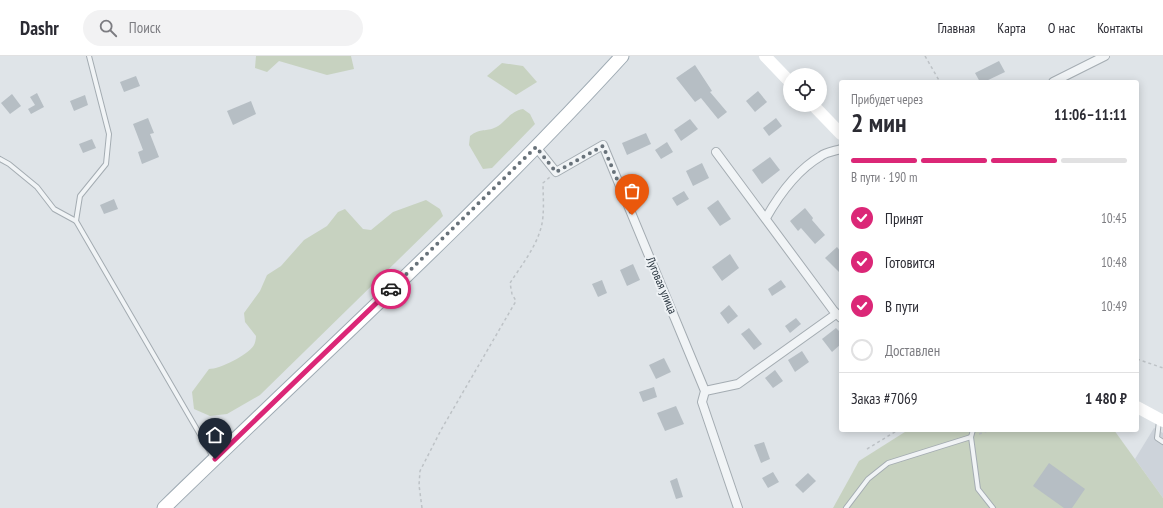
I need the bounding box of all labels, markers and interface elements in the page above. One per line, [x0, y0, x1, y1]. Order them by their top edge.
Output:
search box [83, 10, 363, 46]
text: Dashr [20, 16, 59, 40]
icon: search [97, 17, 119, 39]
text: Поиск [129, 18, 161, 37]
text: Главная [937, 19, 975, 37]
text: Карта [997, 19, 1026, 37]
text: О нас [1048, 19, 1075, 37]
text: Контакты [1097, 19, 1143, 37]
map controls [783, 68, 827, 112]
button: locate [783, 68, 827, 112]
text: Прибудет через [851, 91, 923, 108]
text: 11:06–11:11 [1054, 105, 1127, 124]
text: 2 мин [851, 106, 906, 139]
text: В пути · 190 m [851, 169, 917, 186]
pin [615, 174, 649, 215]
icon: bag [621, 180, 643, 202]
icon: check [851, 207, 873, 229]
text: Принят [885, 209, 923, 228]
text: 10:45 [1101, 210, 1127, 227]
icon: check [851, 251, 873, 273]
street label: Луговая улица [643, 253, 681, 316]
text: Готовится [885, 253, 935, 272]
text: 10:48 [1101, 254, 1127, 271]
courier [371, 269, 411, 309]
icon: car [380, 278, 402, 300]
icon: check [851, 295, 873, 317]
text: В пути [885, 297, 919, 316]
text: 10:49 [1101, 298, 1127, 315]
text: Доставлен [885, 341, 940, 360]
text: Заказ #7069 [851, 389, 918, 408]
text: 1 480 ₽ [1085, 389, 1127, 408]
pin [198, 418, 232, 459]
icon: home [204, 424, 226, 446]

